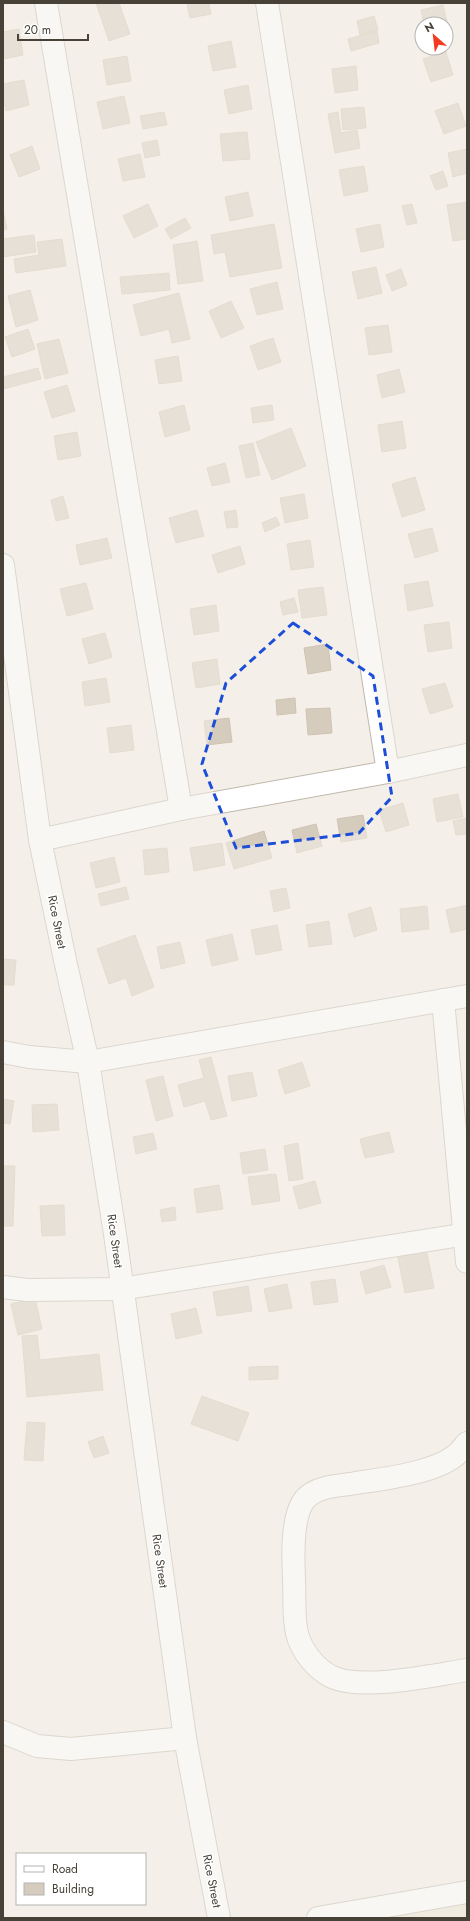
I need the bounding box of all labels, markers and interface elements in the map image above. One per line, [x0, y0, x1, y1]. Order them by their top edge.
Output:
scale bar [18, 16, 88, 42]
north arrow [414, 16, 454, 56]
text: N [422, 18, 437, 36]
text: 20 m [24, 21, 51, 39]
street label: Rice Street [43, 894, 71, 950]
street label: Rice Street [102, 1213, 128, 1269]
street label: Rice Street [147, 1533, 173, 1589]
legend [16, 1853, 146, 1905]
street label: Rice Street [198, 1853, 226, 1909]
text: Road [52, 1860, 78, 1878]
text: Building [52, 1880, 94, 1898]

